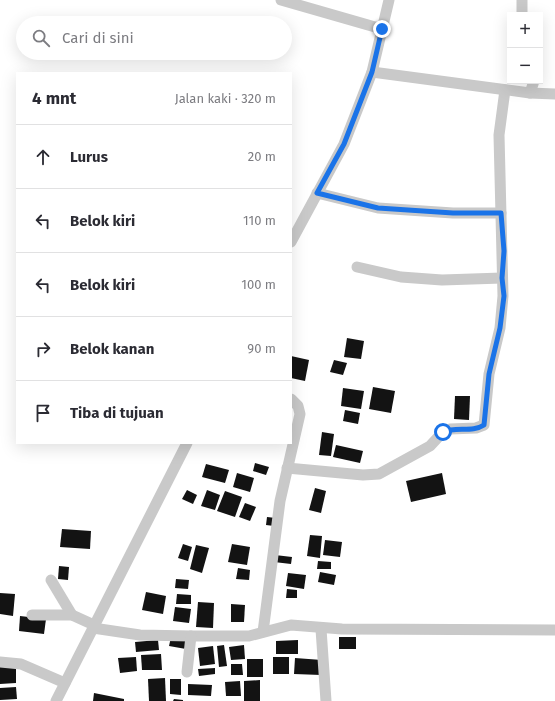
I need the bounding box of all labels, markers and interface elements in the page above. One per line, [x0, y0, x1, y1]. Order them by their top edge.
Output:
map controls [507, 12, 543, 84]
button: + [507, 12, 543, 48]
search box [16, 16, 292, 60]
route end [373, 20, 391, 38]
icon: search [30, 27, 52, 49]
text: Cari di sini [62, 29, 134, 47]
button: − [507, 48, 543, 84]
text: 4 mnt [32, 88, 76, 109]
text: Jalan kaki · 320 m [175, 91, 276, 106]
icon: ahead [32, 146, 54, 168]
text: Lurus [70, 148, 108, 166]
text: 20 m [248, 149, 276, 164]
icon: left [32, 210, 54, 232]
text: Belok kiri [70, 212, 135, 230]
text: 110 m [243, 213, 276, 228]
icon: left [32, 274, 54, 296]
text: Belok kiri [70, 276, 135, 294]
text: 100 m [241, 277, 276, 292]
icon: right [32, 338, 54, 360]
text: Belok kanan [70, 340, 154, 358]
text: 90 m [247, 341, 276, 356]
icon: arrive [32, 402, 54, 424]
text: Tiba di tujuan [70, 404, 164, 422]
route start [434, 423, 452, 441]

